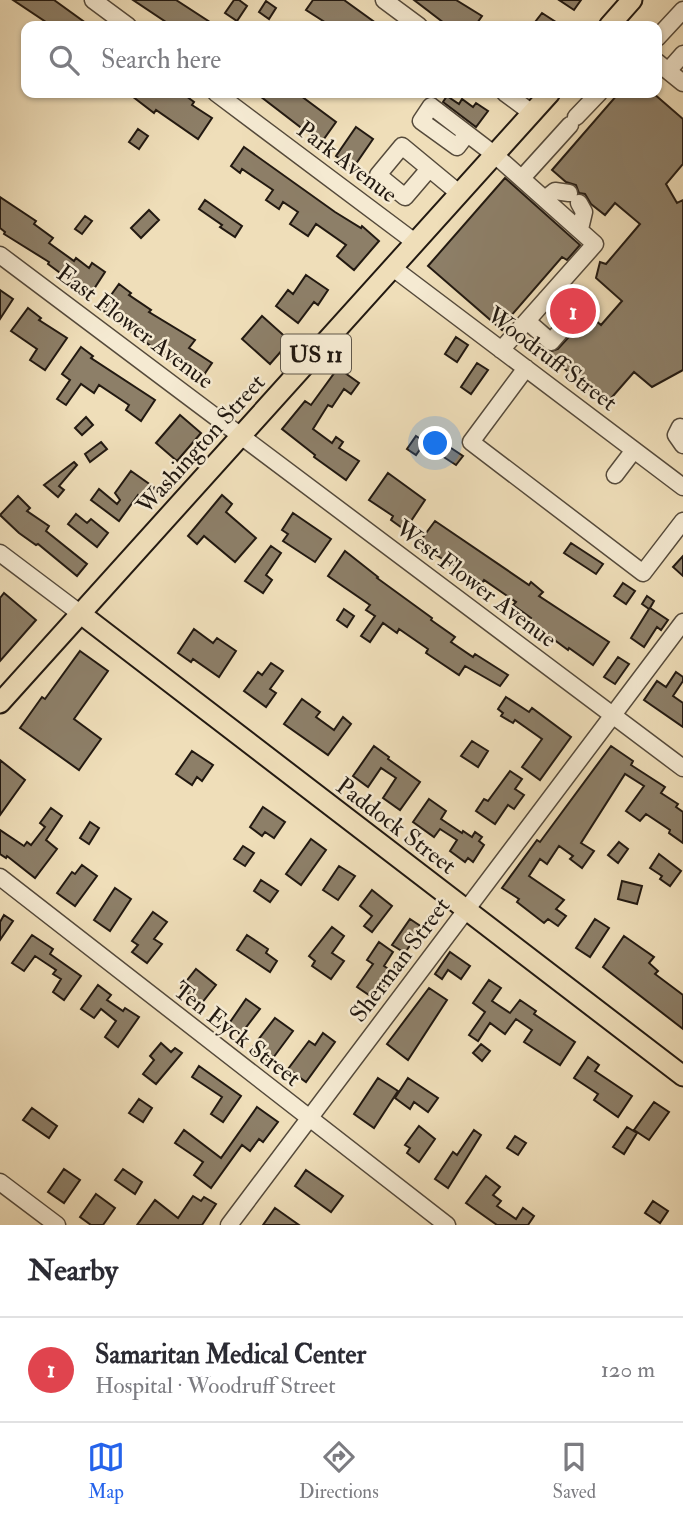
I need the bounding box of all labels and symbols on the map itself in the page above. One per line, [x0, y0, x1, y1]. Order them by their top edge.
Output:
street label: Park Avenue [290, 114, 404, 210]
street label: East Flower Avenue [50, 258, 220, 396]
pin: 1 [550, 285, 596, 337]
street label: Woodruff Street [480, 299, 623, 418]
road number: US 11 [281, 334, 351, 374]
street label: Washington Street [129, 367, 272, 521]
your location [418, 426, 452, 460]
street label: West Flower Avenue [388, 513, 563, 655]
street label: Paddock Street [330, 771, 462, 881]
street label: Sherman Street [343, 891, 457, 1029]
street label: Ten Eyck Street [167, 975, 307, 1094]

